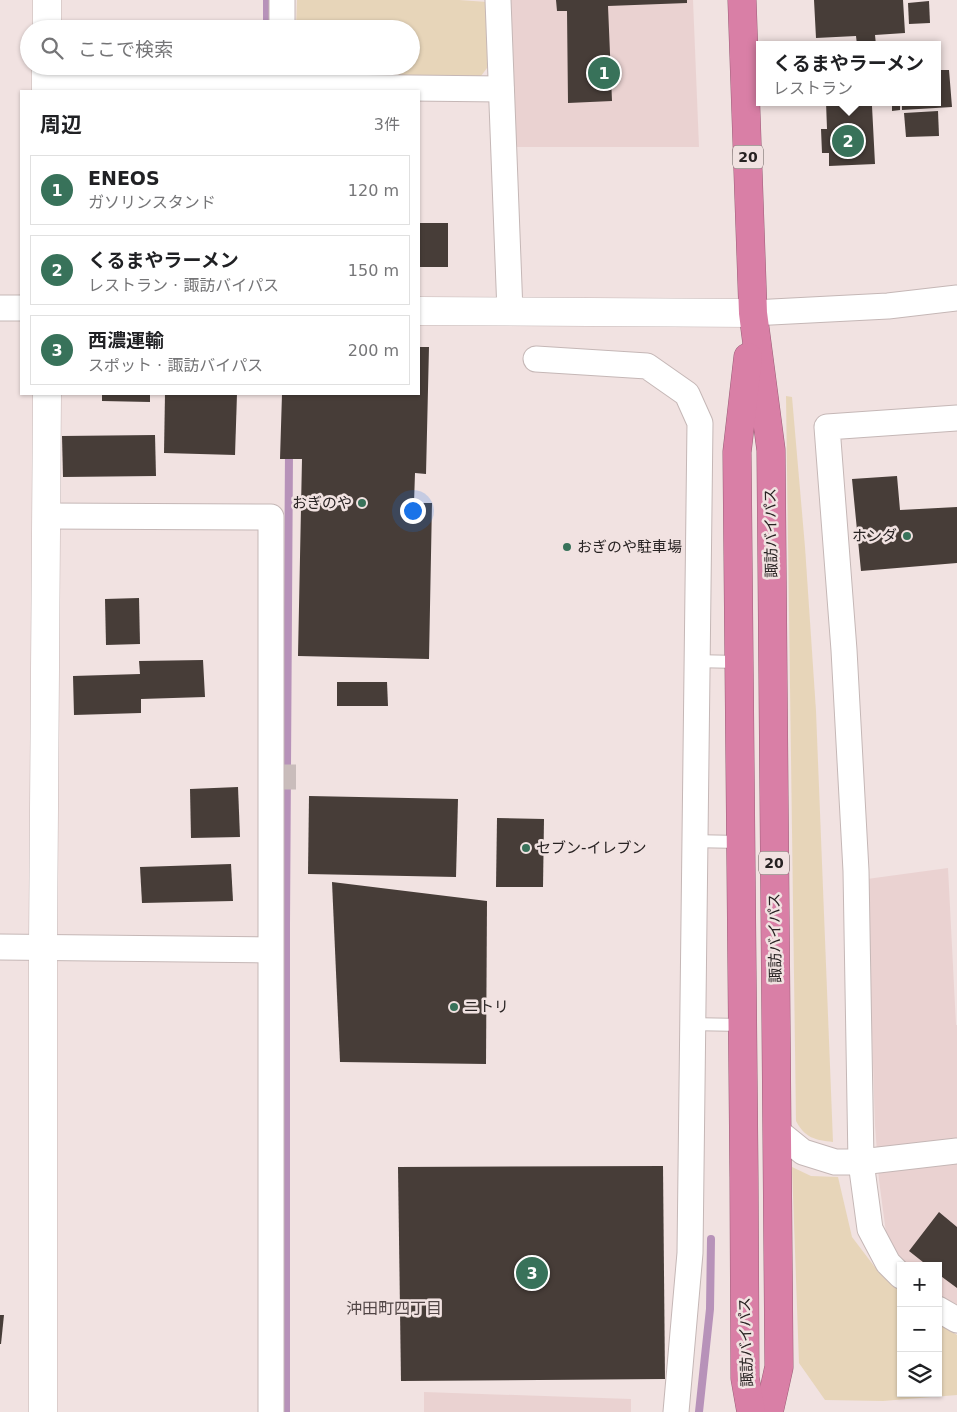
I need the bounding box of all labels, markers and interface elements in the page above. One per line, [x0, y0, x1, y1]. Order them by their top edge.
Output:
search box [20, 20, 420, 75]
icon: search [38, 34, 66, 62]
text: ここで検索 [78, 38, 173, 60]
popup [756, 41, 941, 106]
text: くるまやラーメン [773, 52, 924, 74]
pin: 1 [588, 54, 620, 92]
text: レストラン [773, 79, 853, 98]
text: 周辺 [40, 113, 82, 137]
text: 3件 [374, 115, 400, 134]
pin: 2 [832, 122, 864, 160]
road number: 20 [733, 146, 763, 168]
text: ENEOS [88, 167, 160, 189]
text: 1 [51, 181, 63, 200]
text: 120 m [348, 181, 399, 200]
text: ガソリンスタンド [88, 193, 216, 212]
text: くるまやラーメン [88, 249, 239, 271]
text: 2 [51, 261, 63, 280]
text: 150 m [348, 261, 399, 280]
text: レストラン · 諏訪バイパス [88, 276, 279, 295]
text: 西濃運輸 [88, 329, 164, 351]
text: 3 [51, 341, 63, 360]
text: 200 m [348, 341, 399, 360]
text: スポット · 諏訪バイパス [88, 356, 263, 375]
street label: 諏訪バイパス [761, 488, 781, 578]
place label: おぎのや [292, 494, 352, 512]
marker: おぎのや [356, 497, 368, 509]
your location [400, 498, 426, 524]
place label: ホンダ [852, 527, 897, 545]
marker: ホンダ [901, 530, 913, 542]
place label: おぎのや駐車場 [577, 538, 682, 556]
marker: おぎのや駐車場 [561, 541, 573, 553]
place label: セブン-イレブン [536, 839, 646, 857]
marker: セブン-イレブン [520, 842, 532, 854]
road number: 20 [759, 851, 789, 874]
street label: 諏訪バイパス [765, 893, 785, 983]
place label: ニトリ [464, 998, 509, 1016]
marker: ニトリ [448, 1001, 460, 1013]
pin: 3 [516, 1254, 548, 1292]
map controls [897, 1262, 942, 1397]
button: + [897, 1262, 942, 1307]
street label: 諏訪バイパス [735, 1297, 757, 1387]
district label: 沖田町四丁目 [346, 1299, 442, 1318]
button: − [897, 1307, 942, 1352]
button: layers [897, 1352, 942, 1397]

